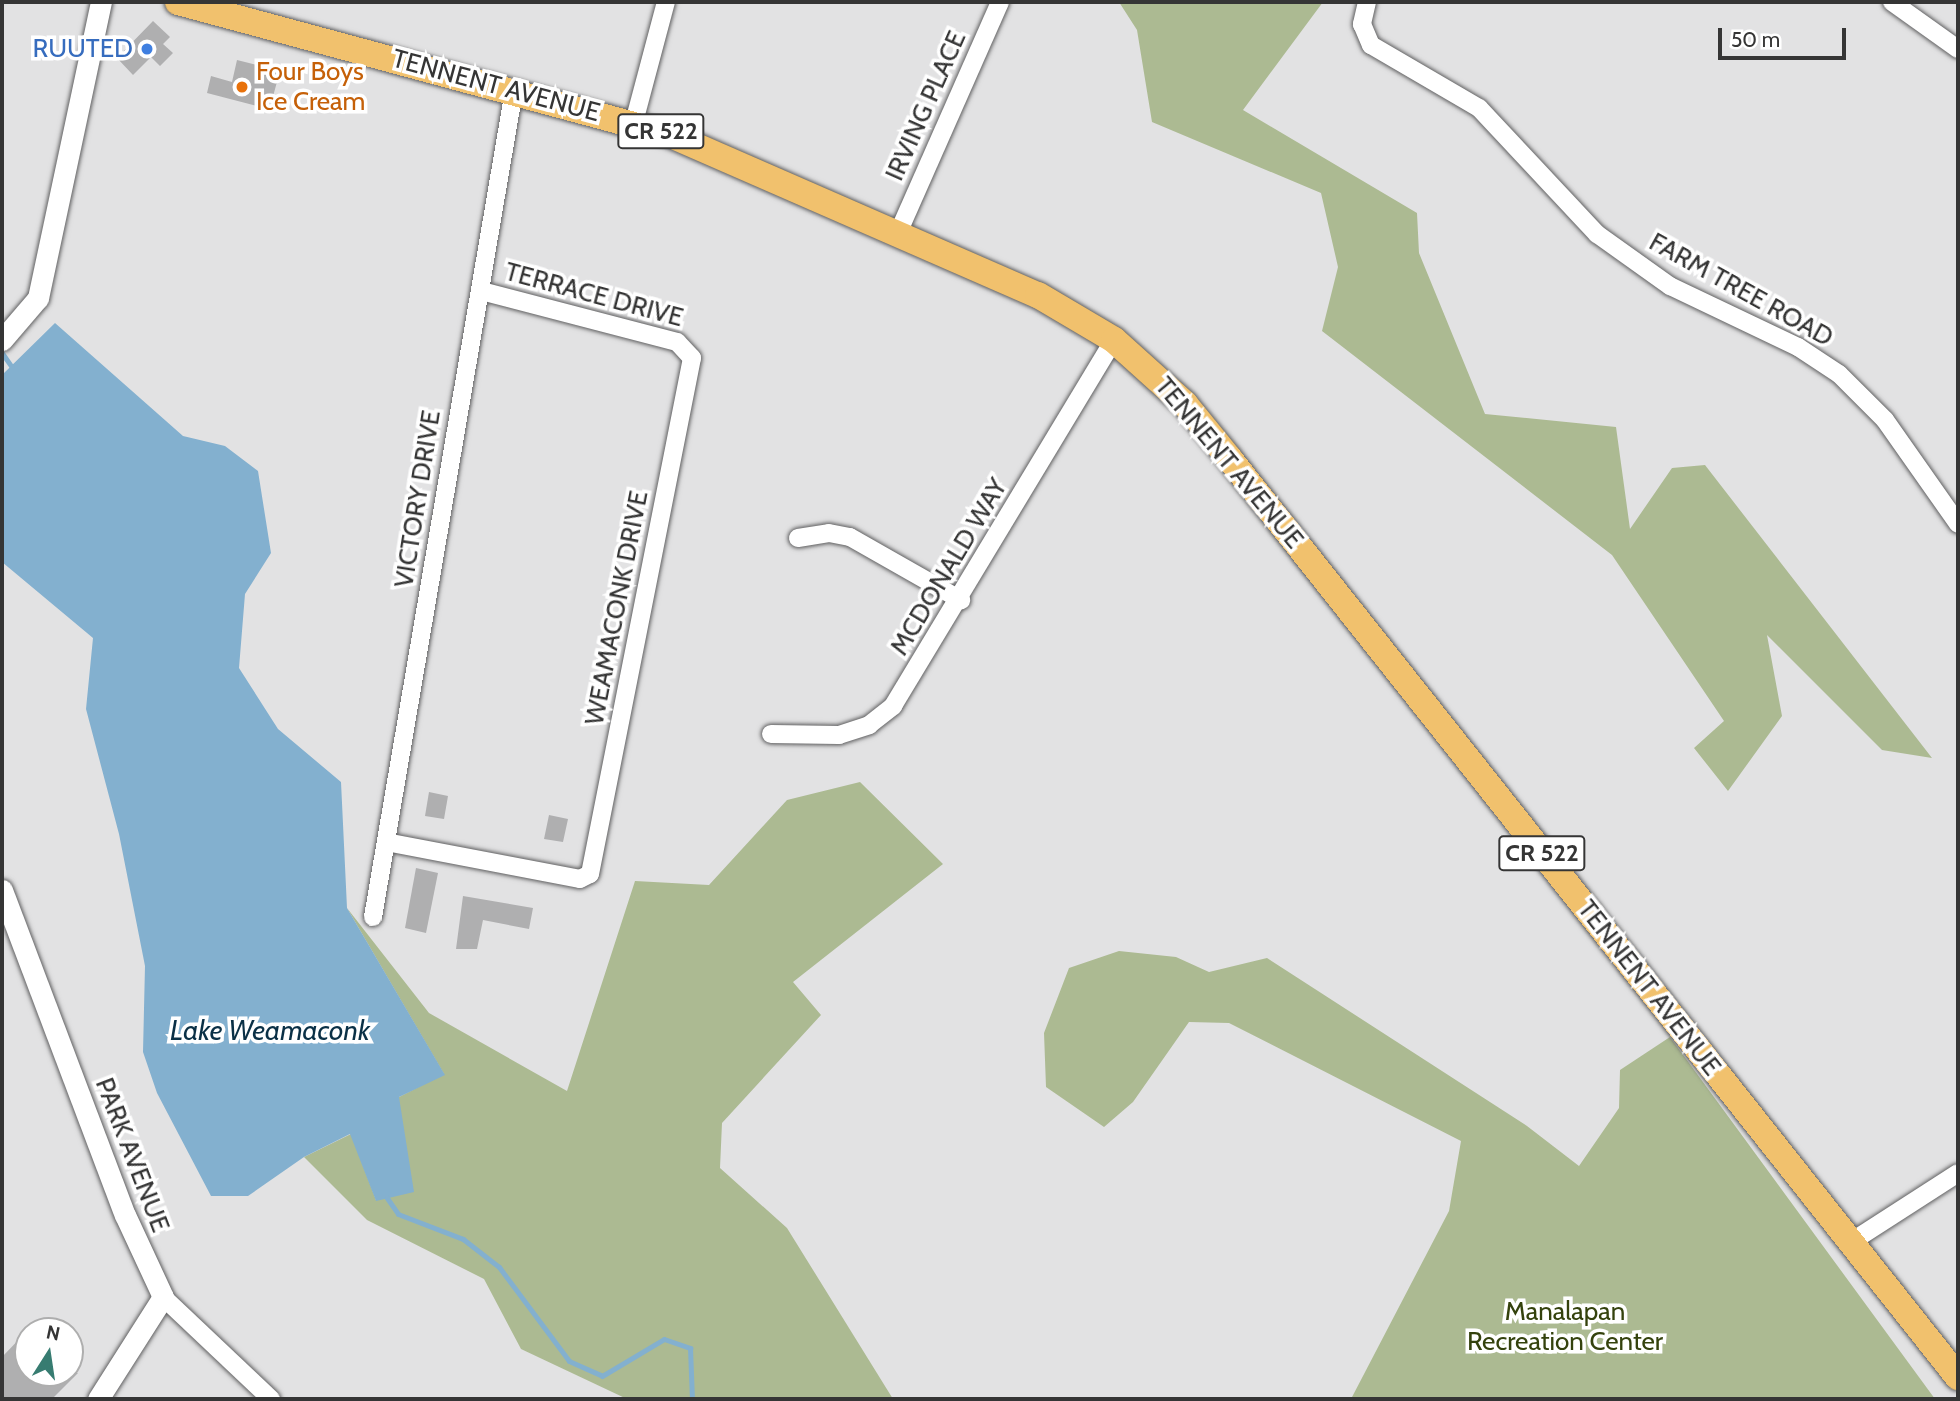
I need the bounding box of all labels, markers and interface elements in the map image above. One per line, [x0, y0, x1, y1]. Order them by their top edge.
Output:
scale bar [1722, 14, 1850, 58]
street label: IRVING PLACE [879, 26, 973, 186]
text: 50 m [1731, 27, 1780, 52]
place label: RUUTED [33, 33, 133, 65]
marker: RUUTED [139, 41, 155, 57]
street label: TENNENT AVENUE [389, 43, 603, 129]
place label: Four Boys Ice Cream [256, 56, 365, 118]
marker: Four Boys Ice Cream [234, 79, 250, 95]
road number: CR 522 [617, 110, 705, 152]
street label: FARM TREE ROAD [1644, 227, 1838, 353]
street label: TERRACE DRIVE [502, 256, 686, 334]
street label: TENNENT AVENUE [1148, 371, 1310, 555]
street label: VICTORY DRIVE [389, 408, 447, 590]
street label: MCDONALD WAY [884, 473, 1014, 661]
street label: WEAMACONK DRIVE [579, 488, 655, 728]
road number: CR 522 [1498, 832, 1586, 874]
street label: TENNENT AVENUE [1571, 894, 1727, 1082]
water label: Lake Weamaconk [170, 1013, 370, 1047]
street label: PARK AVENUE [88, 1073, 176, 1237]
park label: Manalapan Recreation Center [1467, 1296, 1663, 1358]
north arrow [14, 1317, 84, 1387]
text: N [44, 1320, 62, 1346]

